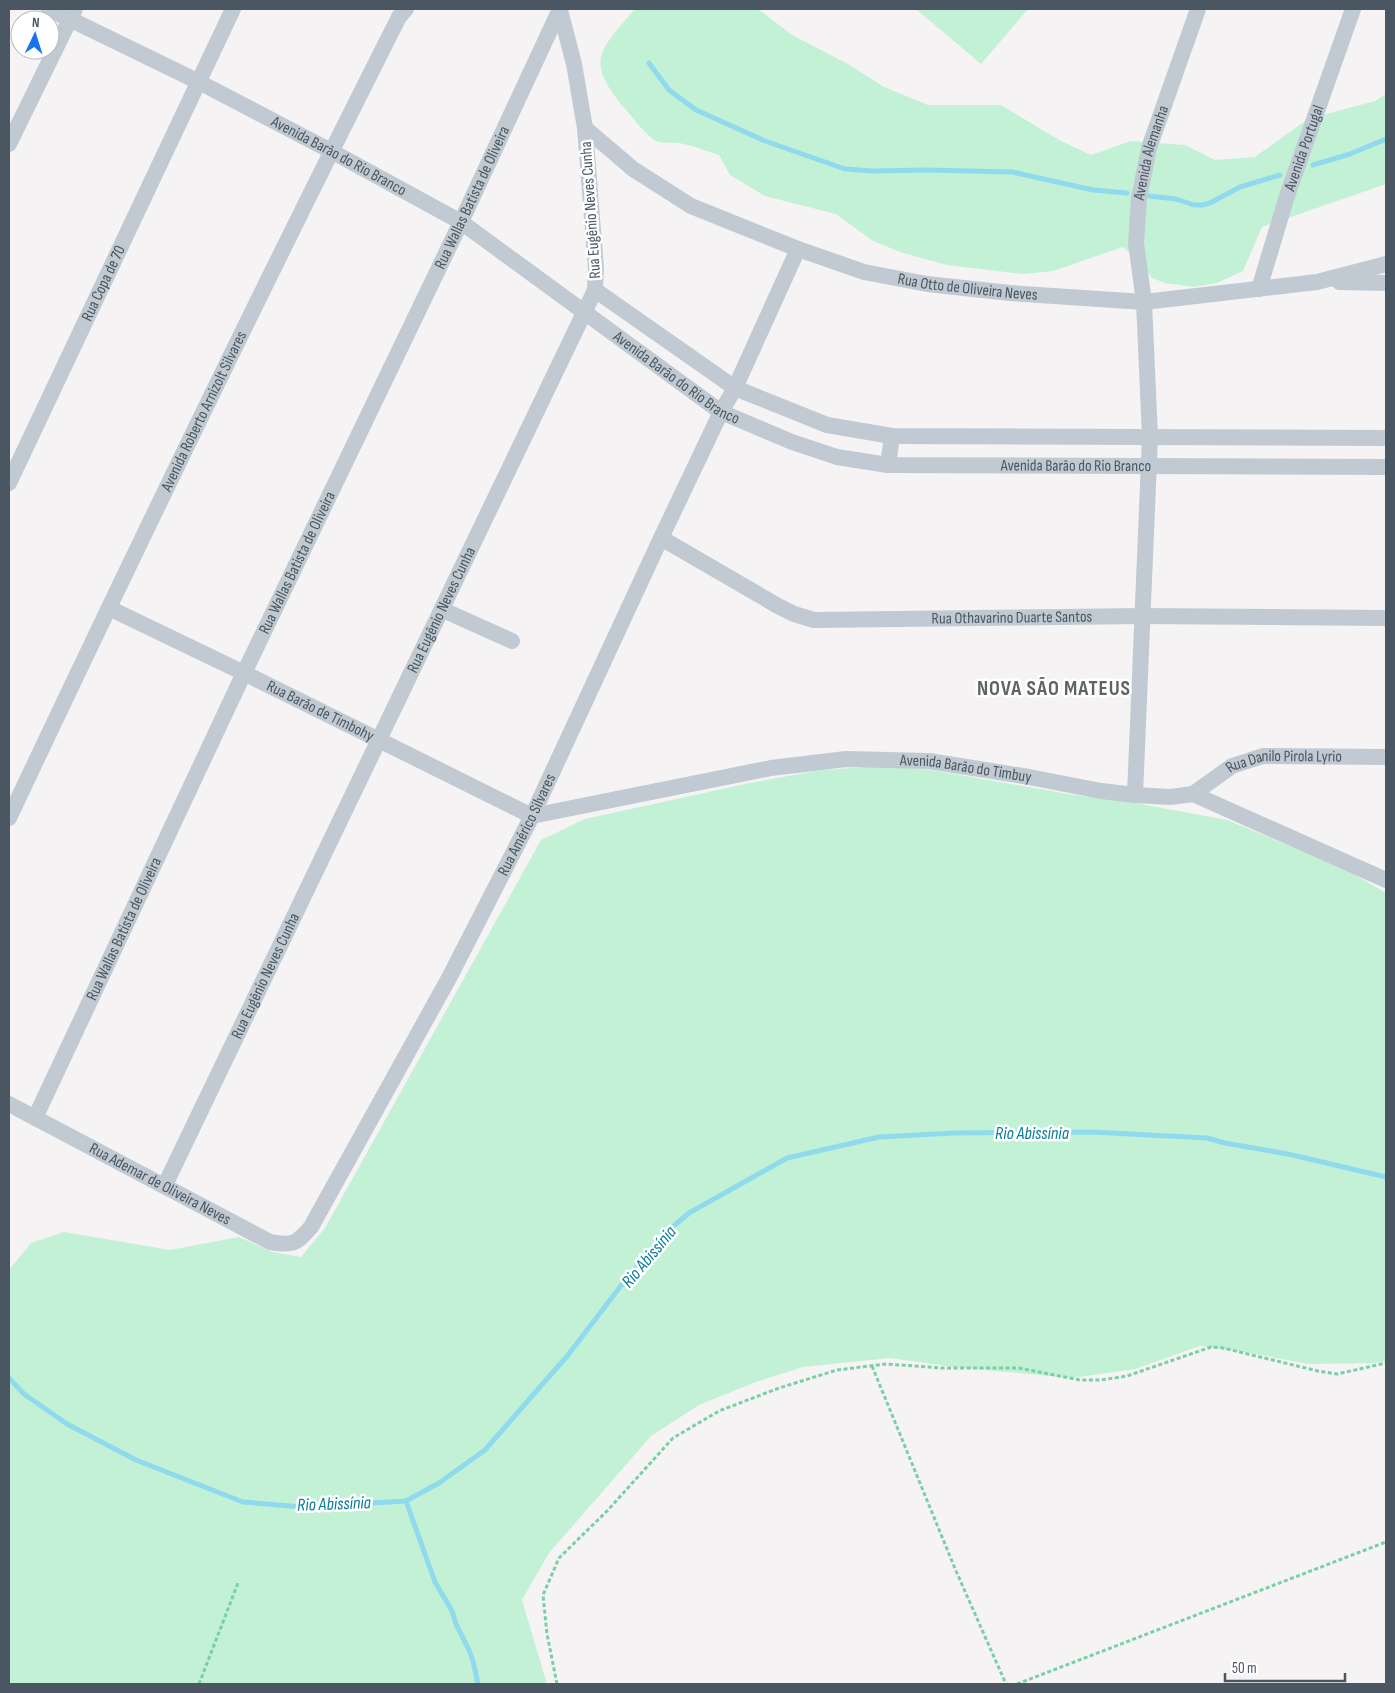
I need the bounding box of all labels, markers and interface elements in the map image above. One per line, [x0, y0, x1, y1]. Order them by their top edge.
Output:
north arrow [10, 10, 60, 60]
text: N [32, 14, 40, 31]
street label: Avenida Alemanha [1129, 103, 1173, 203]
street label: Avenida Portugal [1280, 103, 1328, 194]
street label: Avenida Barão do Rio Branco [267, 112, 410, 200]
street label: Rua Wallas Batista de Oliveira [430, 123, 514, 272]
street label: Rua Eugênio Neves Cunha [577, 141, 605, 279]
street label: Rua Copa de 70 [77, 242, 129, 324]
street label: Rua Otto de Oliveira Neves [896, 269, 1038, 304]
street label: Avenida Barão do Rio Branco [609, 326, 742, 428]
street label: Avenida Roberto Arnizolt Silvares [156, 328, 251, 495]
street label: Avenida Barão do Rio Branco [1000, 456, 1151, 476]
street label: Rua Wallas Batista de Oliveira [255, 488, 339, 637]
street label: Rua Eugênio Neves Cunha [403, 544, 480, 676]
street label: Rua Othavarino Duarte Santos [931, 607, 1093, 628]
street label: Rua Barão de Timbohy [263, 676, 377, 746]
district label: NOVA SÃO MATEUS [977, 676, 1131, 701]
street label: Rua Danilo Pirola Lyrio [1222, 746, 1342, 777]
street label: Avenida Barão do Timbuy [899, 751, 1033, 787]
street label: Rua Américo Silvares [494, 771, 560, 879]
street label: Rua Wallas Batista de Oliveira [82, 854, 166, 1003]
street label: Rua Eugênio Neves Cunha [227, 910, 304, 1042]
water label: Rio Abissínia [995, 1123, 1070, 1144]
street label: Rua Ademar de Oliveira Neves [86, 1139, 234, 1229]
water label: Rio Abissínia [617, 1221, 681, 1292]
water label: Rio Abissínia [297, 1492, 372, 1516]
scale bar [1225, 1650, 1345, 1682]
text: 50 m [1232, 1659, 1257, 1678]

